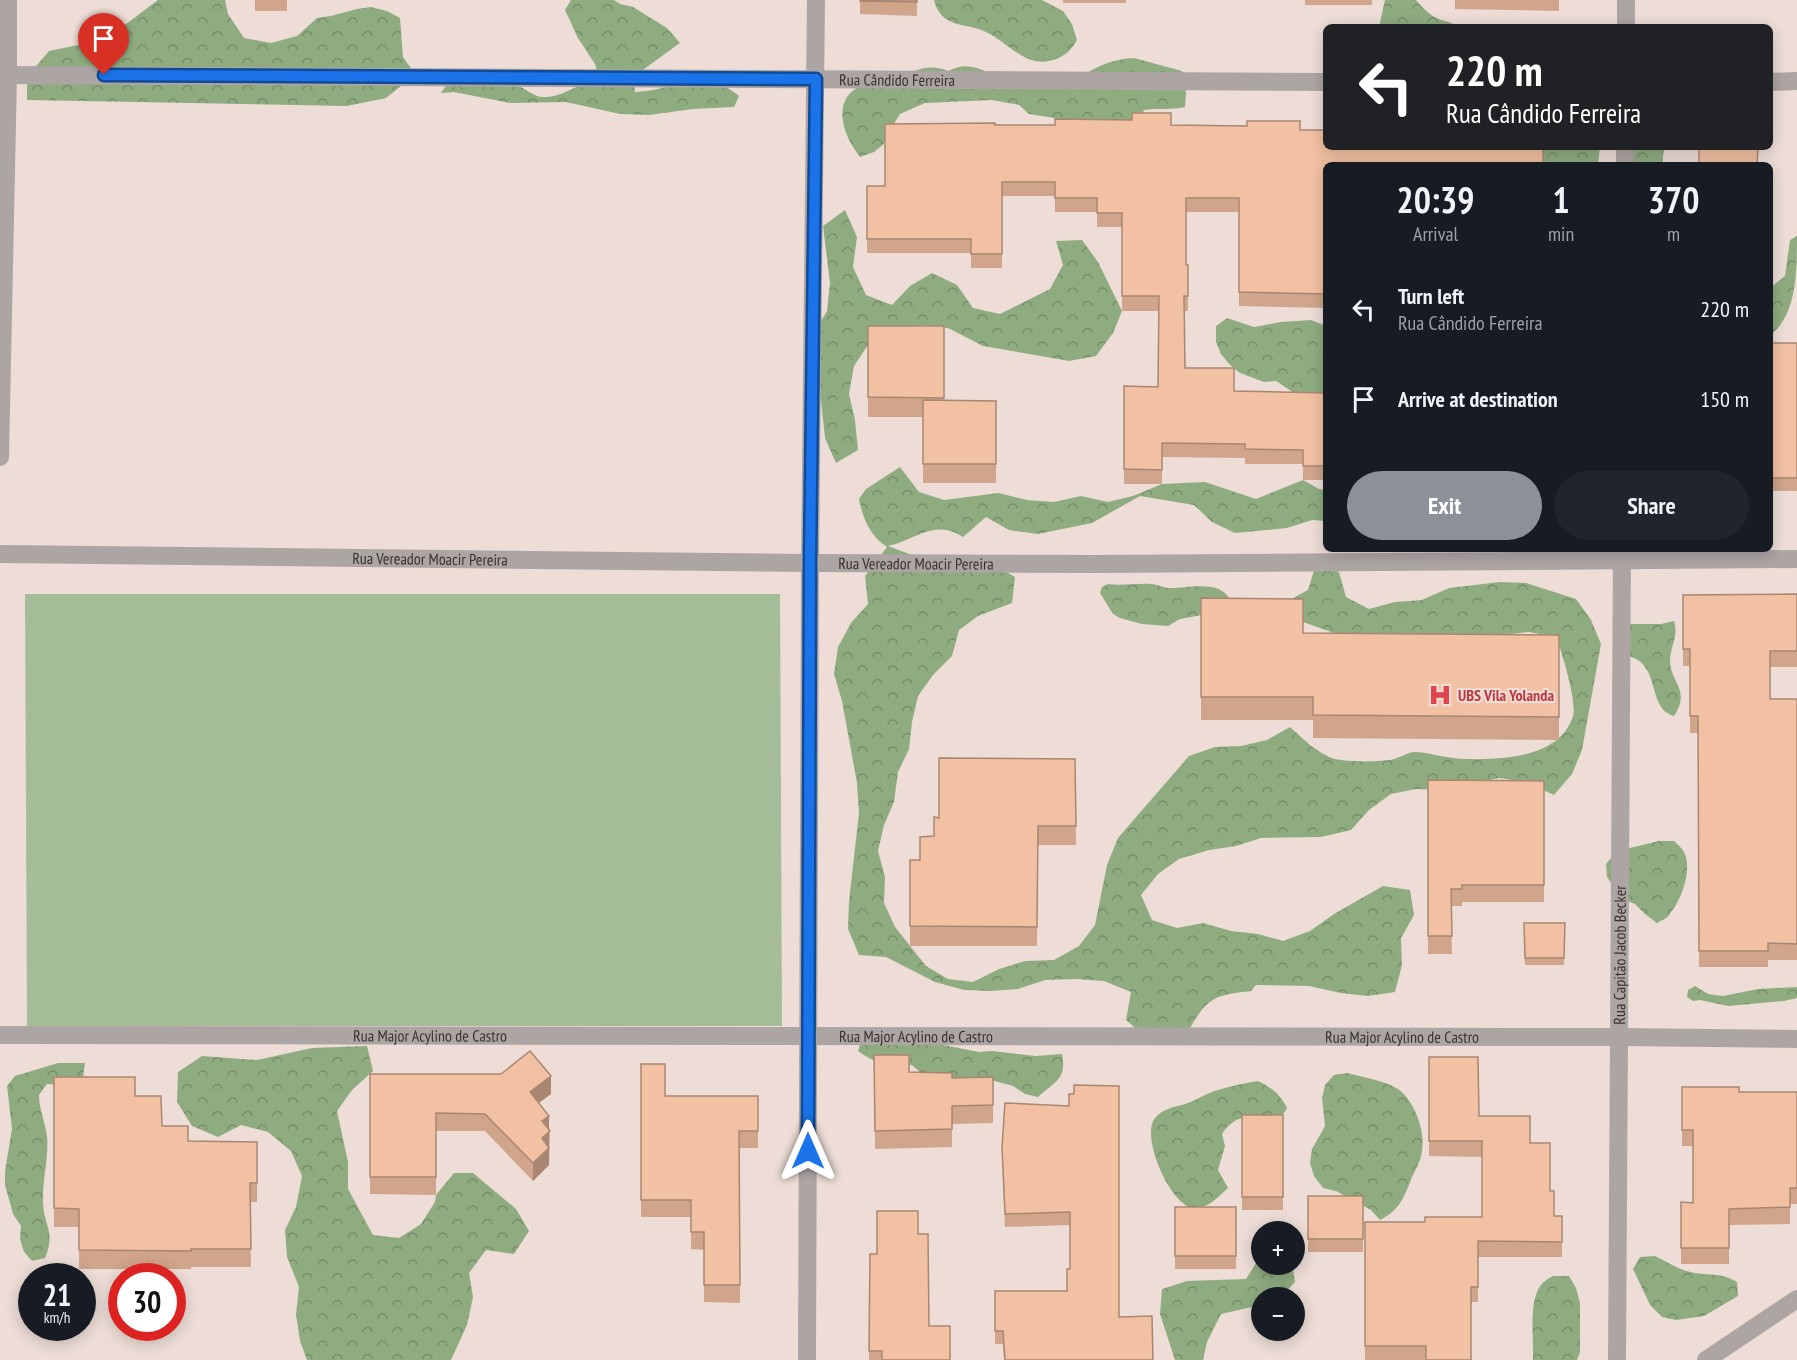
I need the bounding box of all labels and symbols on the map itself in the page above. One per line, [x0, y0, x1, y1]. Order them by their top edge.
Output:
pin [78, 13, 129, 75]
street label: Rua Cândido Ferreira [839, 69, 955, 90]
street label: Rua Vereador Moacir Pereira [352, 548, 508, 570]
street label: Rua Vereador Moacir Pereira [838, 553, 994, 574]
hospital icon: UBS Vila Yolanda [1427, 682, 1453, 708]
place label: UBS Vila Yolanda [1458, 685, 1554, 705]
street label: Rua Capitão Jacob Becker [1609, 885, 1630, 1025]
street label: Rua Major Acylino de Castro [353, 1025, 507, 1046]
street label: Rua Major Acylino de Castro [839, 1026, 993, 1046]
street label: Rua Major Acylino de Castro [1325, 1027, 1479, 1047]
position arrow [776, 1119, 840, 1183]
speed limit sign: 30 [108, 1263, 186, 1341]

